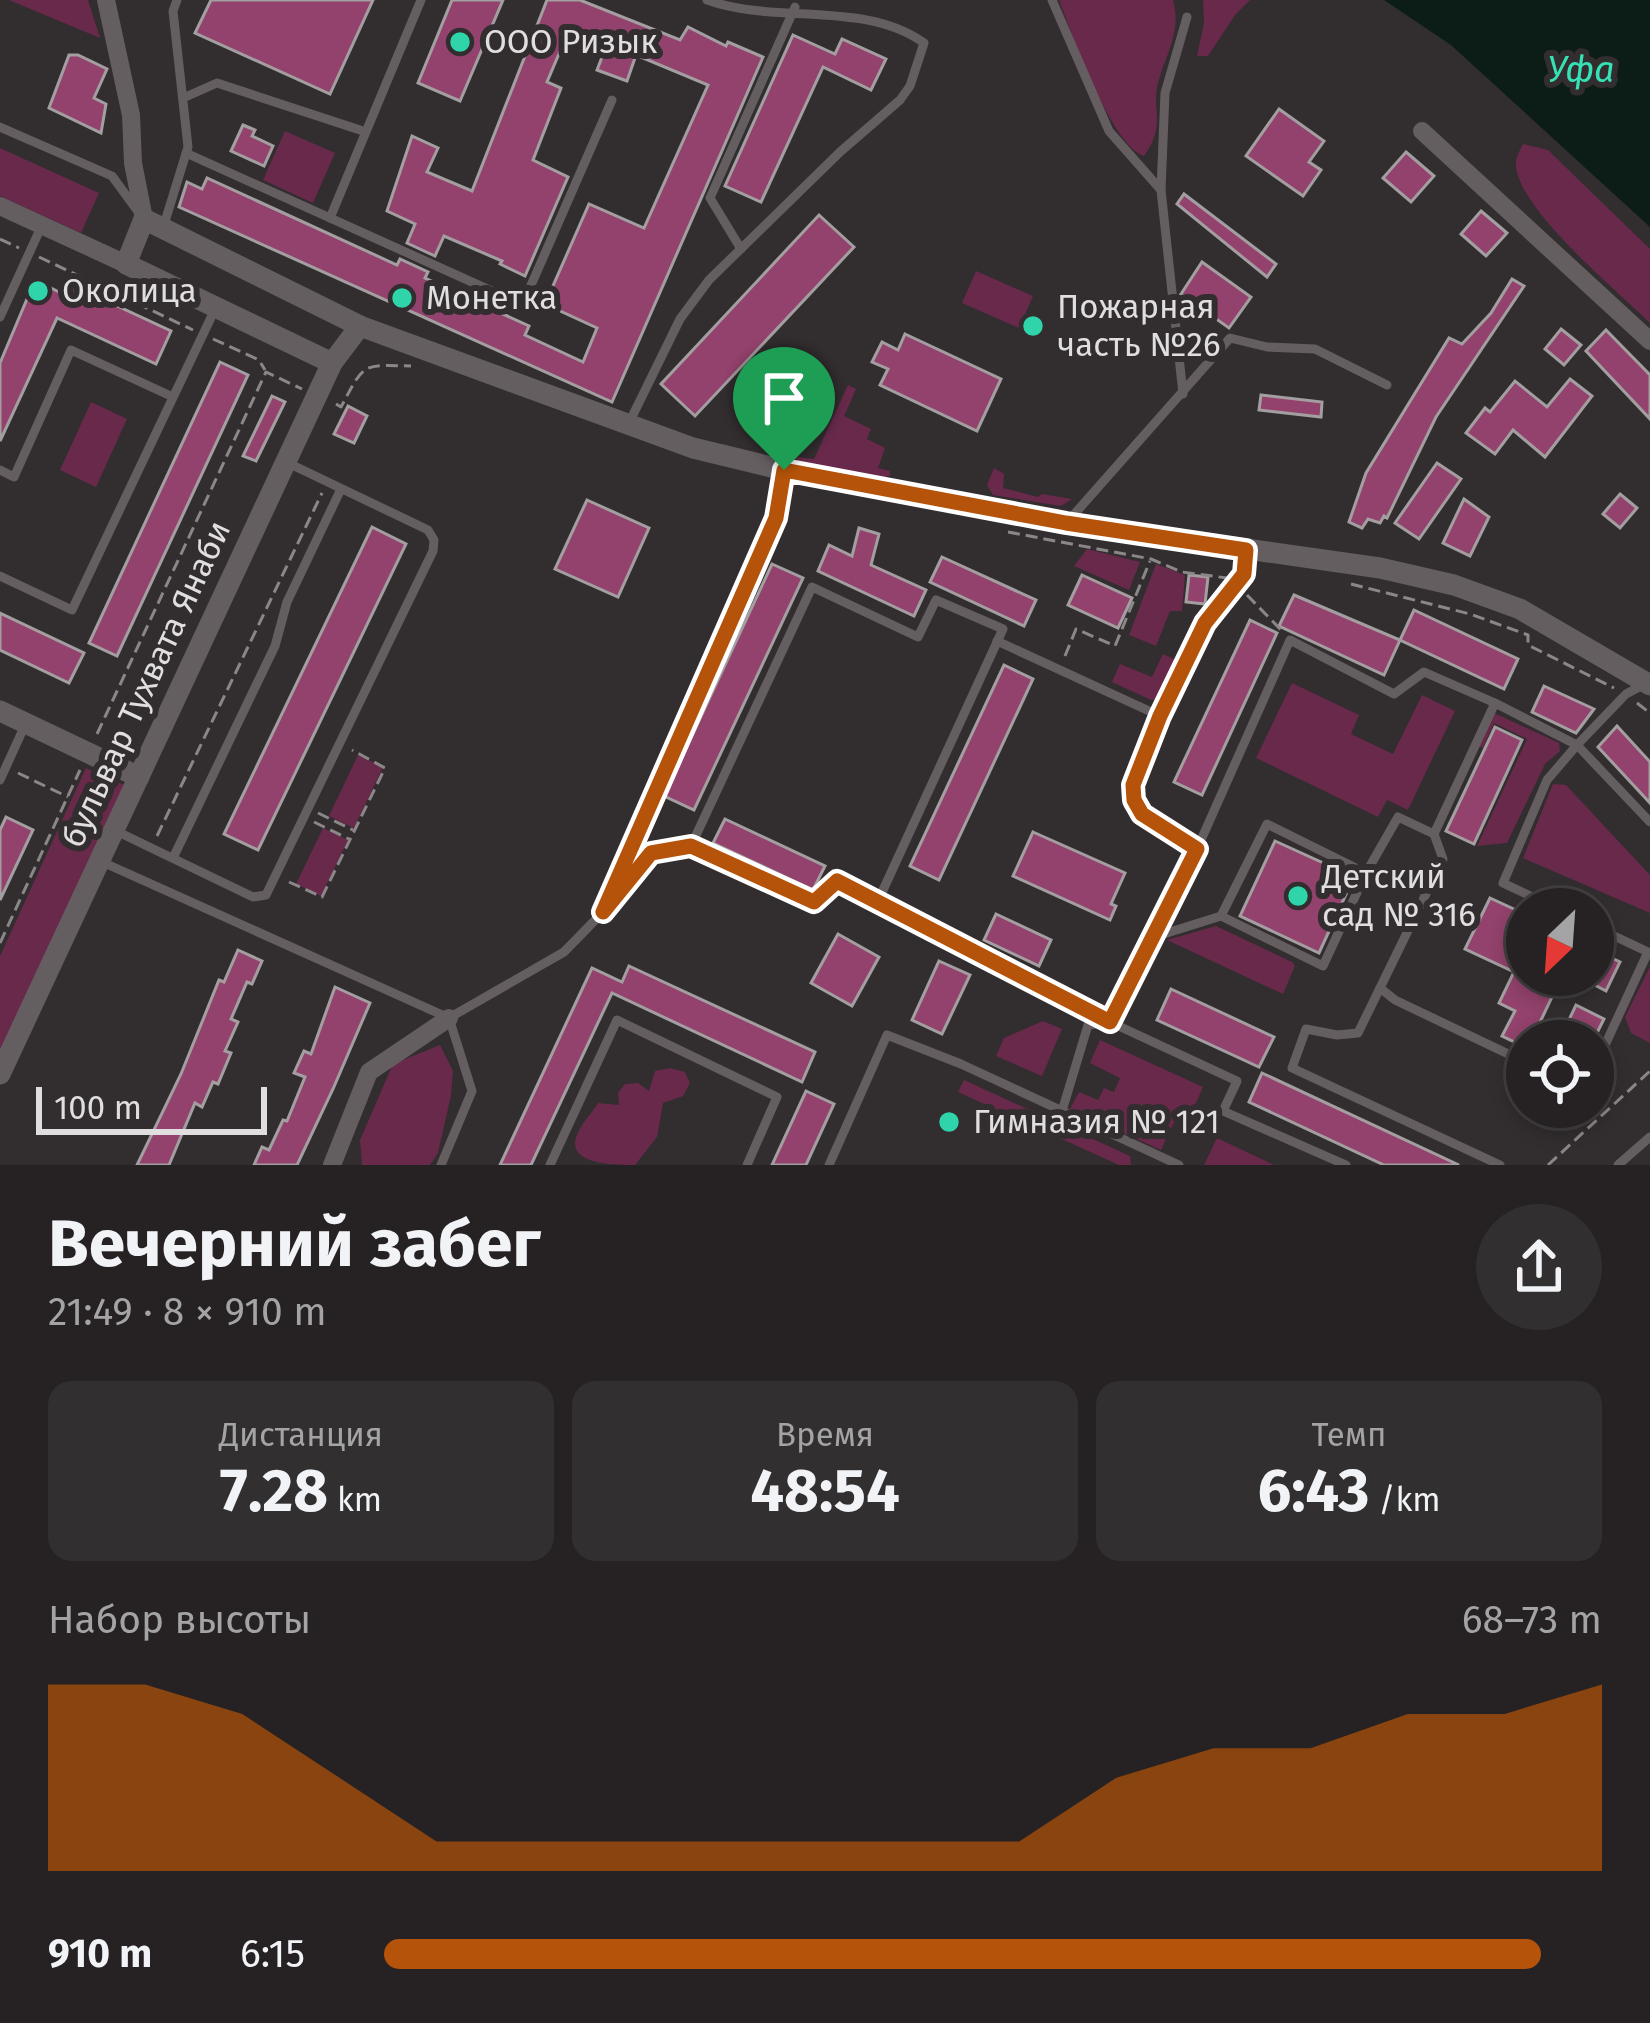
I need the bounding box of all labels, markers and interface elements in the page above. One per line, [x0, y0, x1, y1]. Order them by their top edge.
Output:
place label: ООО Ризык [484, 22, 657, 62]
marker: ООО Ризык [447, 29, 473, 55]
water label: Уфа [1547, 48, 1615, 92]
place label: Околица [62, 271, 197, 311]
marker: Околица [25, 278, 51, 304]
place label: Монетка [426, 278, 557, 318]
marker: Монетка [389, 285, 415, 311]
place label: Пожарная часть №26 [1057, 287, 1221, 365]
marker: Пожарная часть №26 [1020, 313, 1046, 339]
pin [733, 347, 835, 470]
icon: arrive [751, 365, 817, 431]
street label: бульвар Тухвата Янаби [53, 514, 239, 854]
place label: Детский сад № 316 [1321, 857, 1476, 935]
marker: Детский сад № 316 [1285, 883, 1311, 909]
north arrow [1506, 888, 1614, 996]
map controls [1506, 888, 1614, 1128]
button: locate [1506, 1020, 1614, 1128]
scale bar [36, 1081, 267, 1134]
text: 100 m [54, 1088, 142, 1128]
place label: Гимназия № 121 [973, 1102, 1220, 1142]
marker: Гимназия № 121 [936, 1109, 962, 1135]
text: Вечерний забег [48, 1204, 541, 1283]
button: share [1476, 1204, 1602, 1330]
text: 21:49 · 8 × 910 m [48, 1289, 327, 1335]
text: Дистанция [219, 1415, 383, 1455]
text: Время [776, 1415, 874, 1455]
text: Темп [1312, 1415, 1386, 1455]
text: 7.28 [220, 1455, 328, 1527]
text: 48:54 [750, 1455, 900, 1527]
text: 6:43 [1257, 1455, 1370, 1527]
text: km [328, 1480, 382, 1520]
text: /km [1370, 1480, 1441, 1520]
text: Набор высоты [48, 1597, 311, 1643]
text: 68–73 m [1462, 1597, 1602, 1643]
text: 910 m [48, 1931, 152, 1977]
text: 6:15 [240, 1931, 305, 1977]

